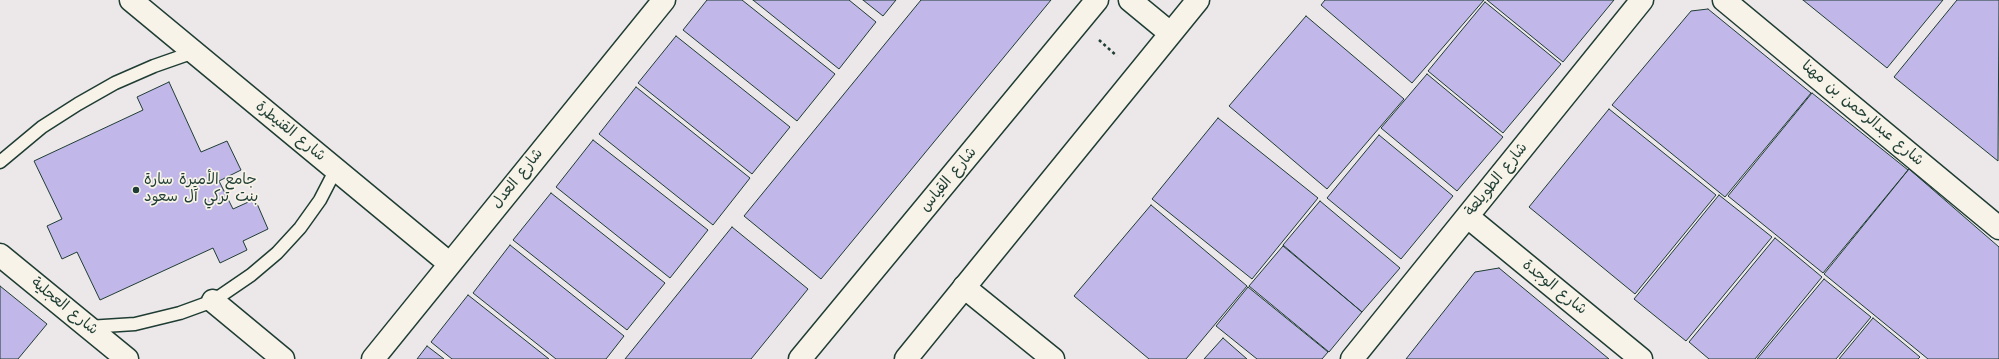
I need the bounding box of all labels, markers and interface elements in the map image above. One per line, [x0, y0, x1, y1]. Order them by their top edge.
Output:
street label: شارع عبدالرحمن بن مهنا [1797, 58, 1927, 170]
street label: شارع القنيطرة [251, 98, 329, 166]
street label: شارع الطويلعة [1462, 140, 1532, 220]
street label: شارع القياس [917, 144, 981, 216]
street label: شارع العدل [488, 145, 548, 213]
place label: جامع الأميرة سارة بنت تركي آل سعود [144, 172, 258, 207]
marker: جامع الأميرة سارة بنت تركي آل سعود [131, 185, 141, 195]
street label: شارع الوجدة [1518, 257, 1590, 319]
street label: شارع العجلية [27, 274, 101, 340]

